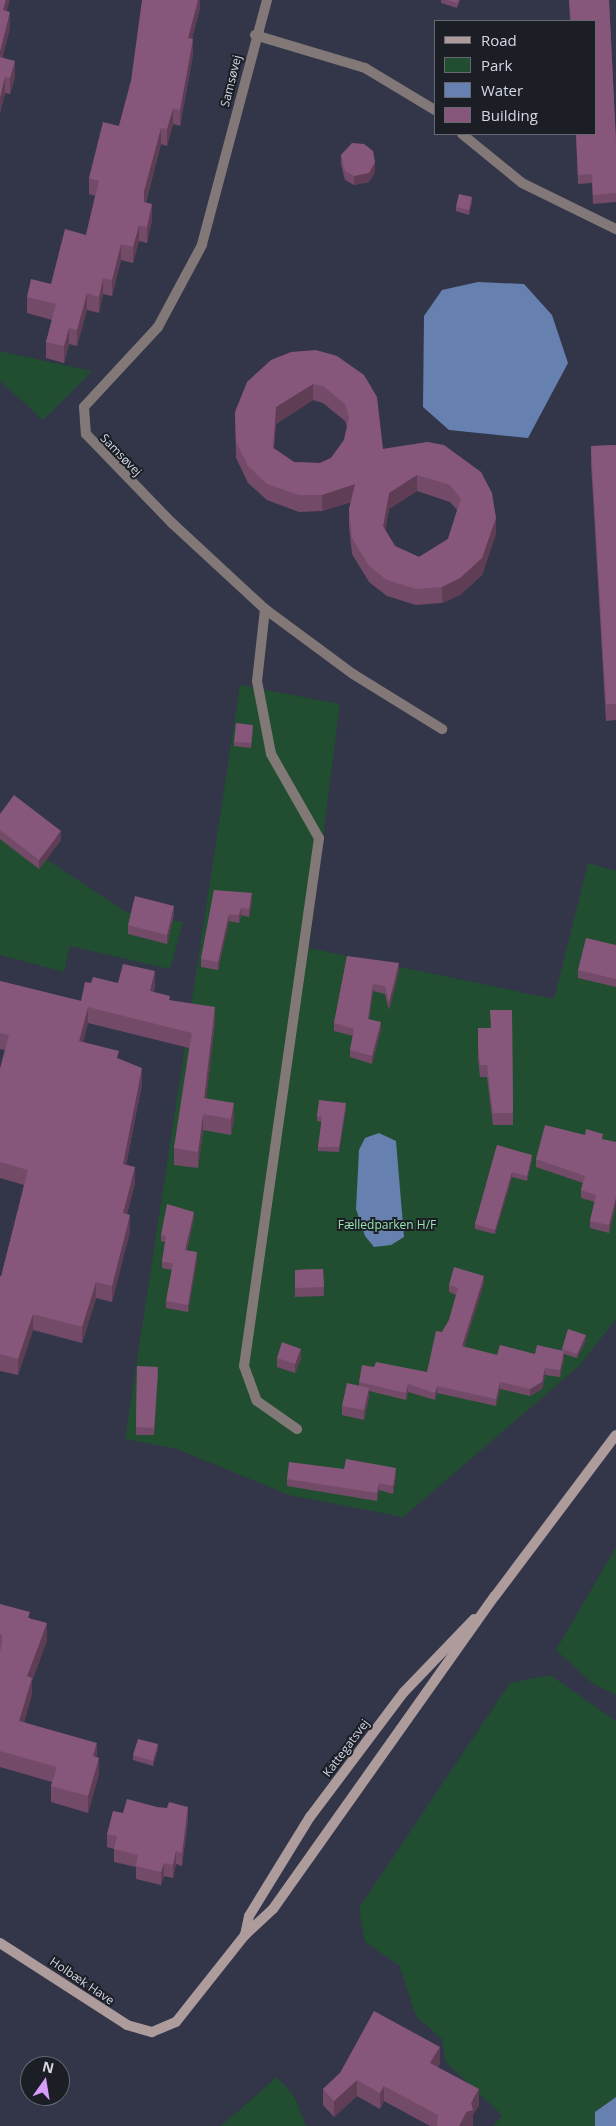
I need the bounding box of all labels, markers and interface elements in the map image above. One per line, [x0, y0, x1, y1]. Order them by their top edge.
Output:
legend [434, 20, 596, 135]
text: Road [481, 30, 517, 50]
street label: Samsøvej [218, 54, 244, 108]
text: Park [481, 55, 512, 75]
text: Water [481, 80, 523, 100]
text: Building [481, 105, 538, 125]
street label: Samsøvej [97, 431, 145, 479]
park label: Fælledparken H/F [338, 1218, 436, 1232]
street label: Kattegatsvej [320, 1716, 372, 1780]
street label: Holbæk Have [47, 1954, 117, 2008]
north arrow [20, 2056, 70, 2106]
text: N [41, 2056, 56, 2077]

